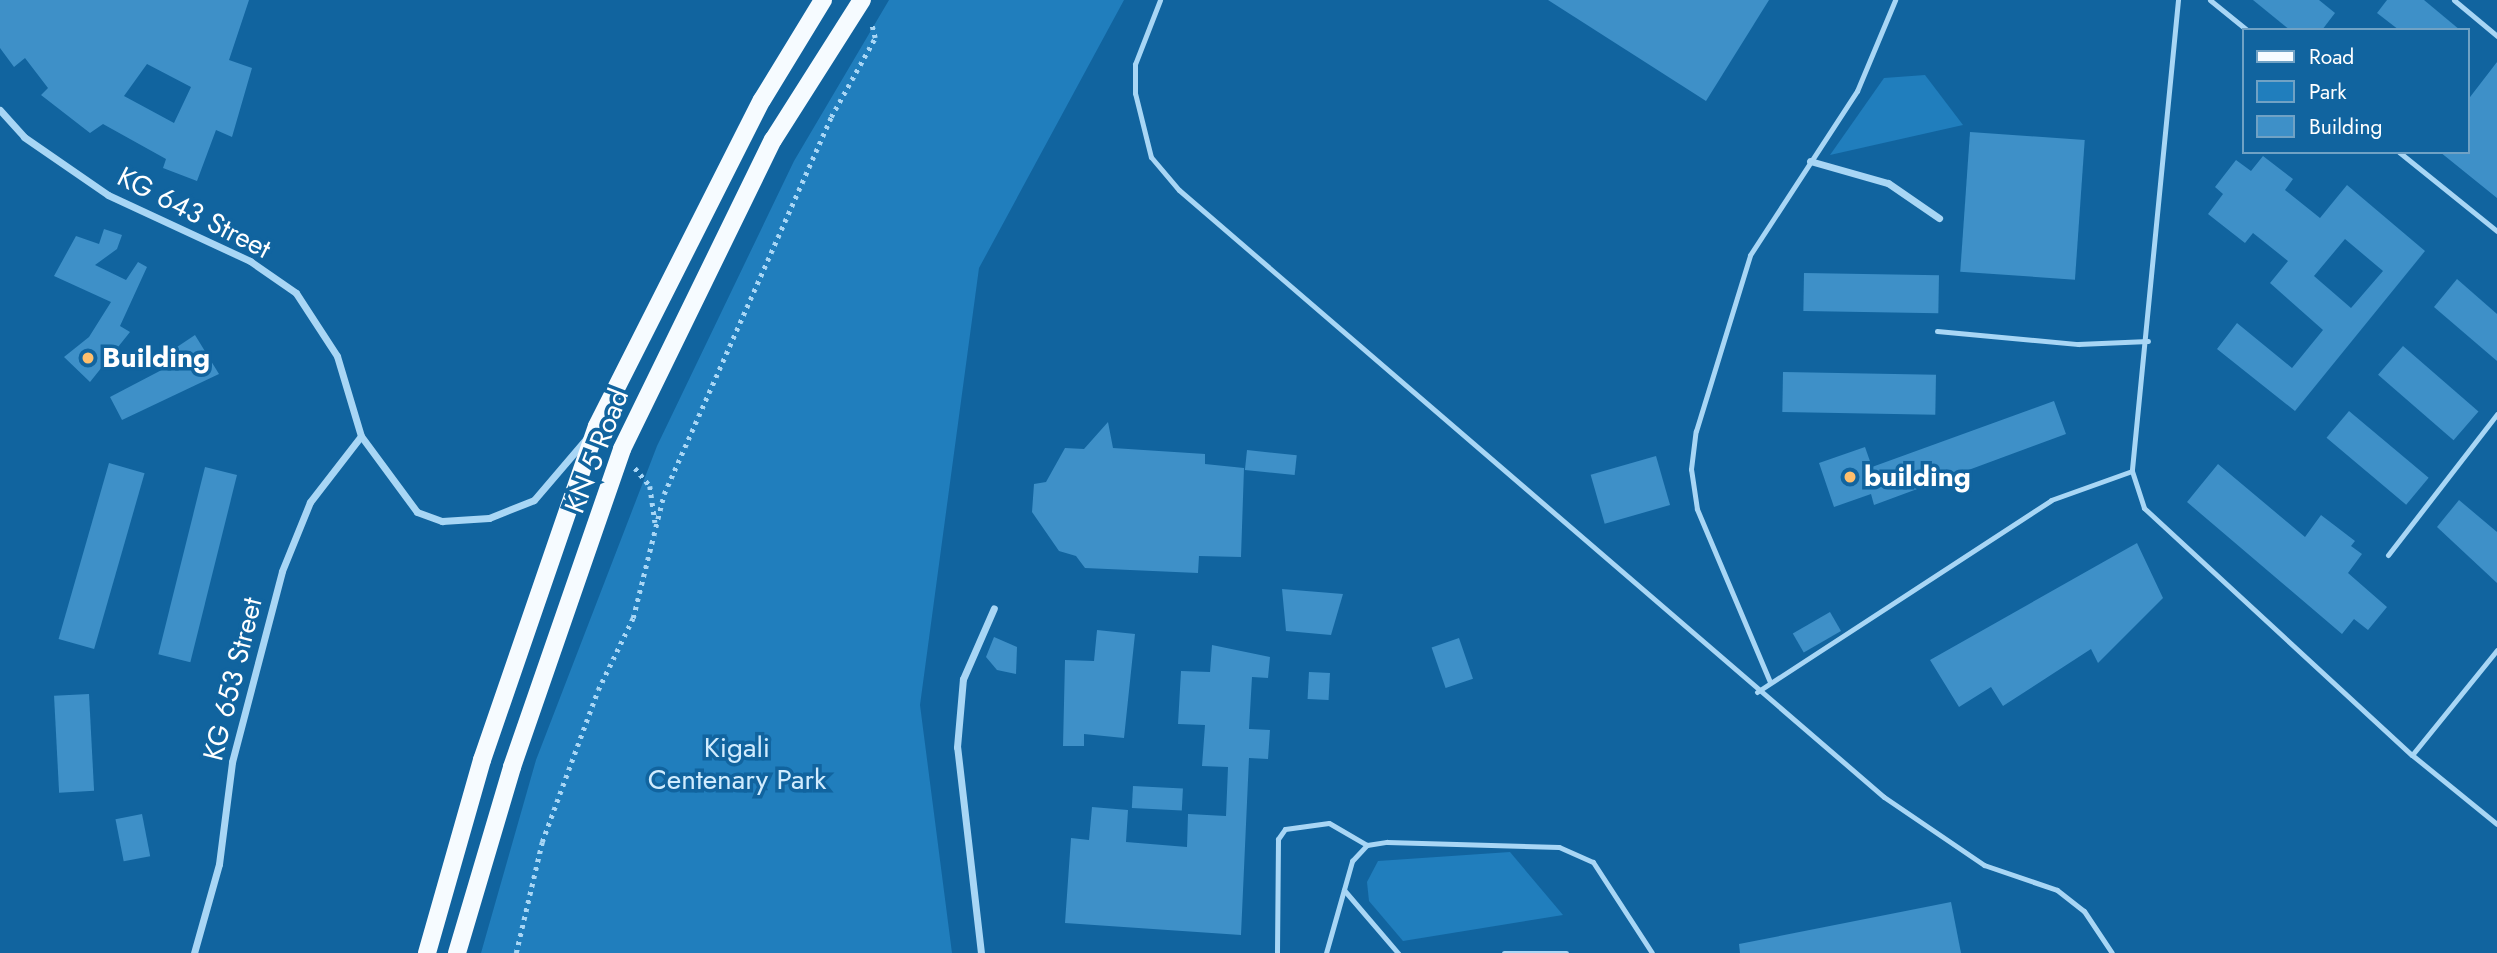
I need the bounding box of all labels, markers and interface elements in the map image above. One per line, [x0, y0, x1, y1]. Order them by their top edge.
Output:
legend [2242, 28, 2469, 154]
text: Road [2309, 42, 2354, 72]
text: Park [2309, 77, 2346, 107]
text: Building [2309, 112, 2382, 142]
street label: KG 643 Street [112, 160, 276, 266]
place label: Building [102, 341, 210, 375]
marker: Building [80, 350, 96, 366]
street label: KN 5 Road [558, 384, 636, 518]
place label: building [1864, 460, 1971, 494]
marker: building [1842, 469, 1858, 485]
street label: KG 653 Street [197, 594, 269, 764]
park label: Kigali Centenary Park [648, 731, 826, 797]

